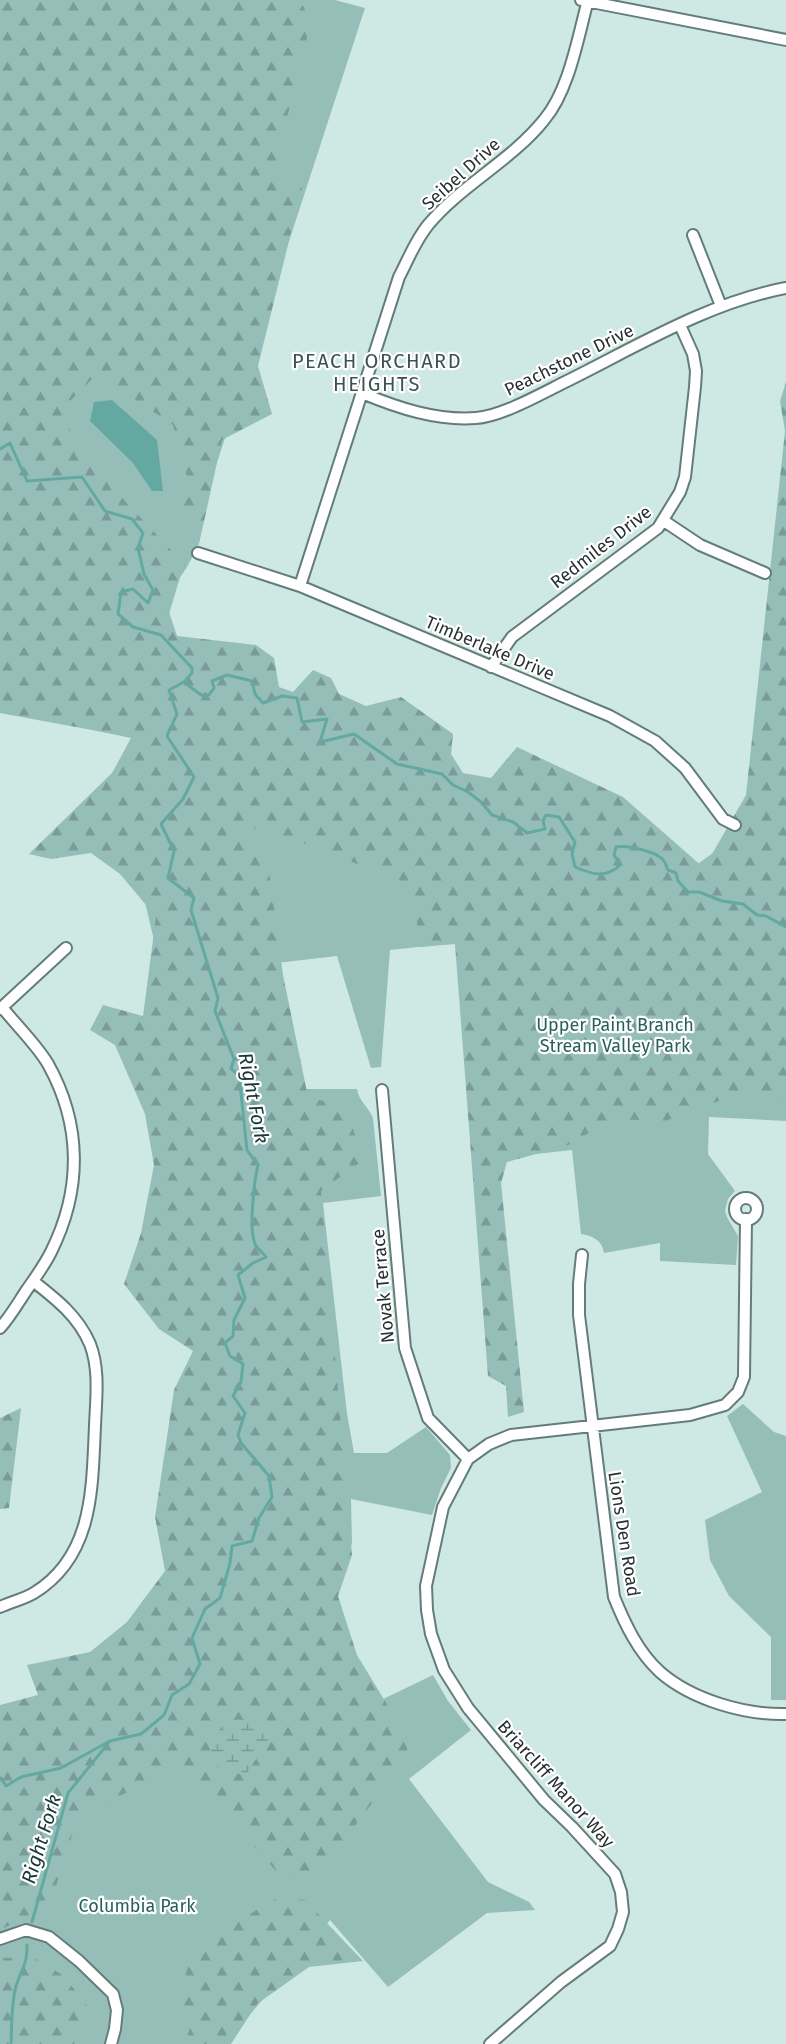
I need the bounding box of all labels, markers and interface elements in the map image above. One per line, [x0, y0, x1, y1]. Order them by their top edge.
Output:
street label: Seibel Drive [417, 133, 505, 215]
street label: Peachstone Drive [501, 319, 637, 401]
district label: PEACH ORCHARD HEIGHTS [292, 349, 462, 396]
street label: Redmiles Drive [546, 501, 656, 593]
street label: Timberlake Drive [422, 611, 558, 685]
park label: Upper Paint Branch Stream Valley Park [536, 1014, 694, 1057]
water label: Right Fork [233, 1050, 275, 1146]
street label: Novak Terrace [367, 1228, 399, 1344]
street label: Lions Den Road [603, 1470, 645, 1598]
street label: Briarcliff Manor Way [493, 1716, 619, 1852]
water label: Right Fork [16, 1791, 66, 1887]
park label: Columbia Park [78, 1895, 196, 1917]

